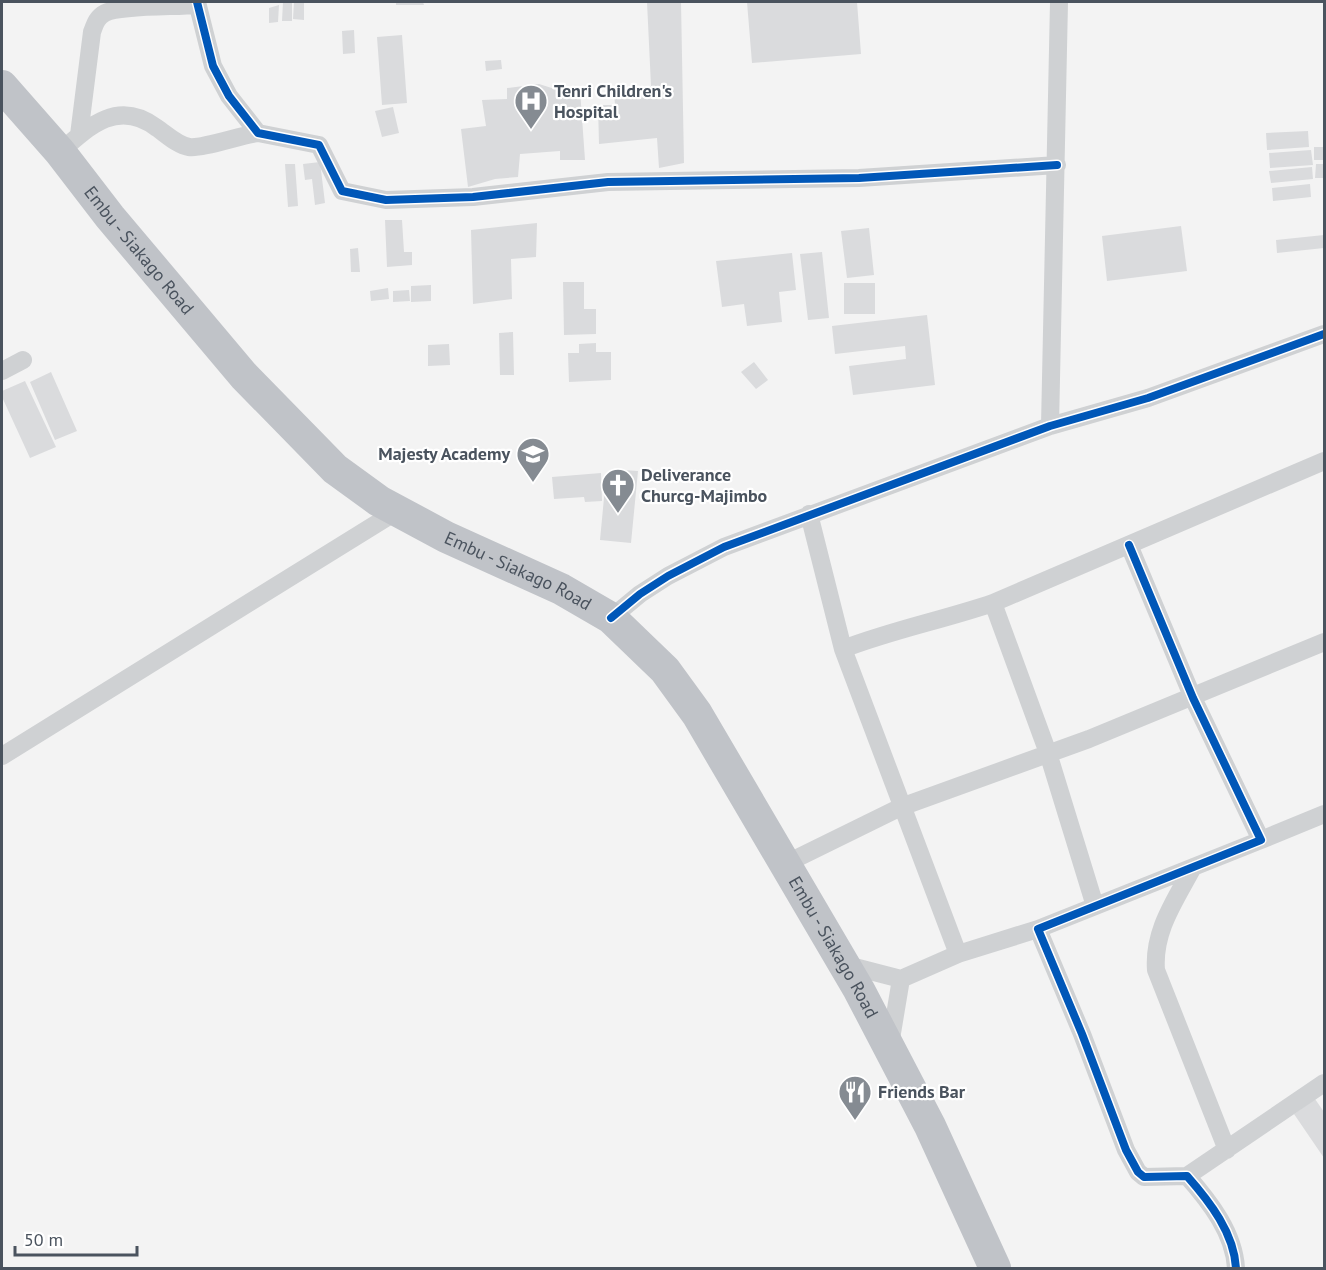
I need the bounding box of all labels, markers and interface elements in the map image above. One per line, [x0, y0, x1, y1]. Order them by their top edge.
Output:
place label: Tenri Children's Hospital [554, 79, 673, 123]
hospital icon: Tenri Children's Hospital [513, 83, 549, 130]
street label: Embu - Siakago Road [79, 181, 199, 319]
school or university icon: Majesty Academy [515, 436, 551, 483]
place label: Majesty Academy [378, 442, 510, 465]
place label: Deliverance Churcg-Majimbo [641, 463, 768, 507]
church icon: Deliverance Churcg-Majimbo [600, 467, 636, 514]
street label: Embu - Siakago Road [441, 526, 596, 615]
street label: Embu - Siakago Road [784, 872, 884, 1022]
restaurant icon: Friends Bar [837, 1074, 873, 1121]
place label: Friends Bar [878, 1080, 966, 1103]
scale bar [15, 1219, 136, 1257]
text: 50 m [24, 1228, 63, 1251]

